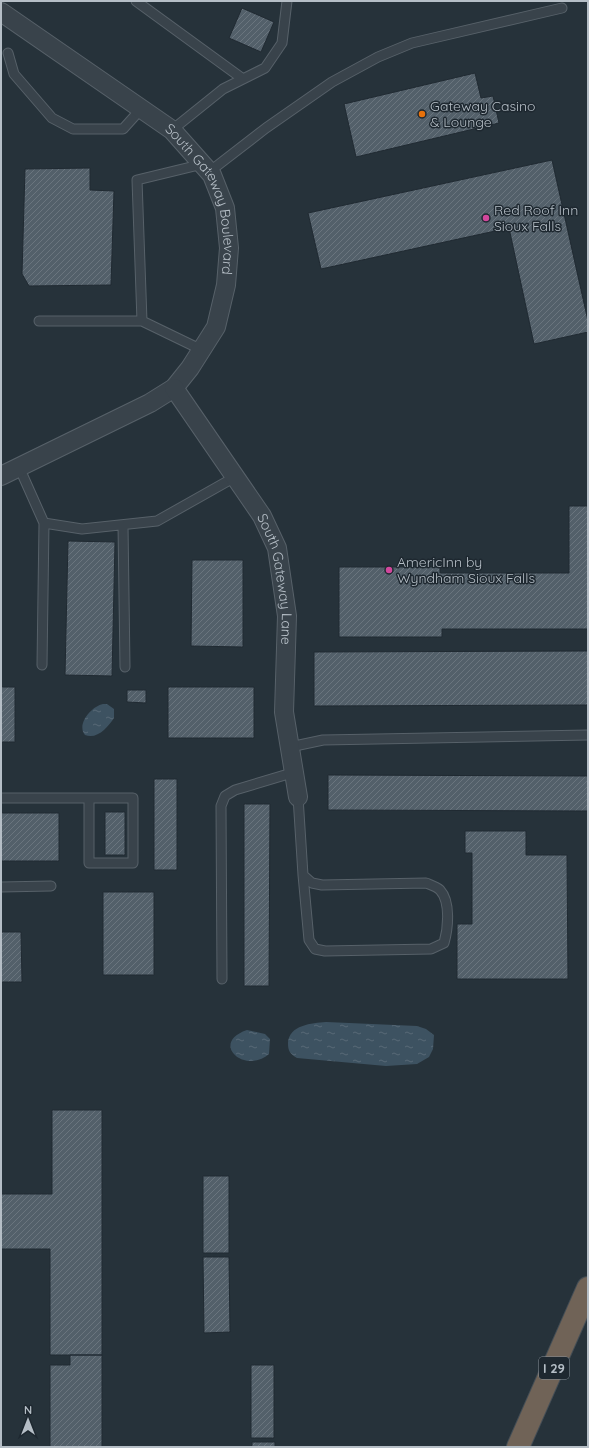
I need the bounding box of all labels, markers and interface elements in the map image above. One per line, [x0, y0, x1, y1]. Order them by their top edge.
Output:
place label: Gateway Casino & Lounge [430, 97, 536, 131]
marker: Gateway Casino & Lounge [417, 109, 427, 119]
street label: South Gateway Boulevard [162, 119, 238, 275]
place label: Red Roof Inn Sioux Falls [494, 201, 578, 235]
marker: Red Roof Inn Sioux Falls [481, 213, 491, 223]
street label: South Gateway Lane [253, 511, 296, 645]
place label: AmericInn by Wyndham Sioux Falls [397, 553, 535, 587]
marker: AmericInn by Wyndham Sioux Falls [384, 565, 394, 575]
road number: I 29 [539, 1357, 569, 1379]
north arrow [8, 1400, 48, 1440]
text: N [24, 1403, 32, 1417]

